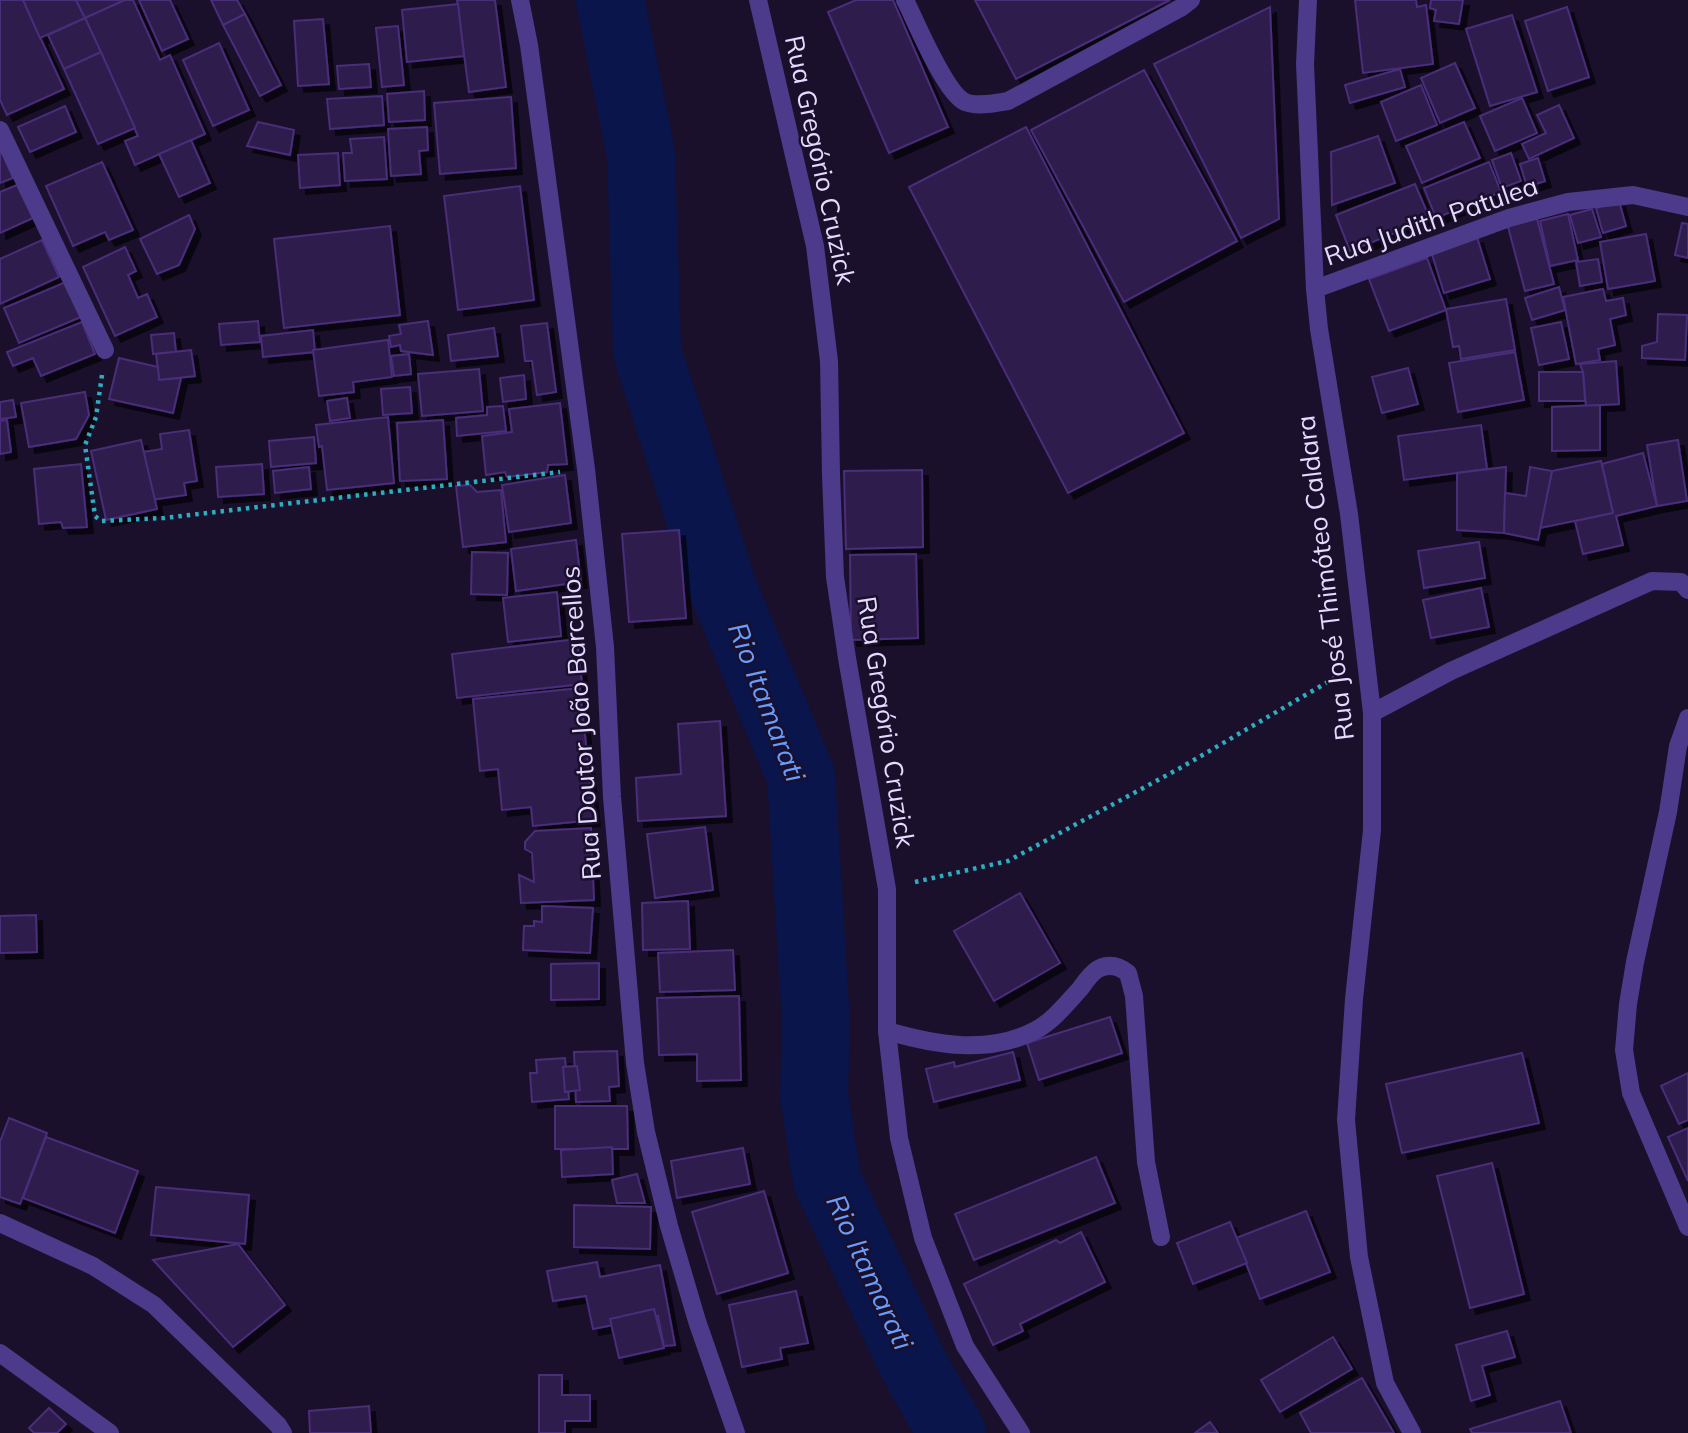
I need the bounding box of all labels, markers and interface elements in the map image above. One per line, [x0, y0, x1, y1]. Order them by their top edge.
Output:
street label: Rua Gregório Cruzick [778, 32, 863, 288]
street label: Rua Judith Patulea [1320, 168, 1542, 273]
street label: Rua José Thimóteo Caldara [1288, 414, 1361, 742]
street label: Rua Doutor João Barcellos [553, 565, 608, 881]
street label: Rua Gregório Cruzick [850, 594, 923, 850]
water label: Rio Itamarati [721, 617, 814, 787]
water label: Rio Itamarati [819, 1188, 922, 1356]

